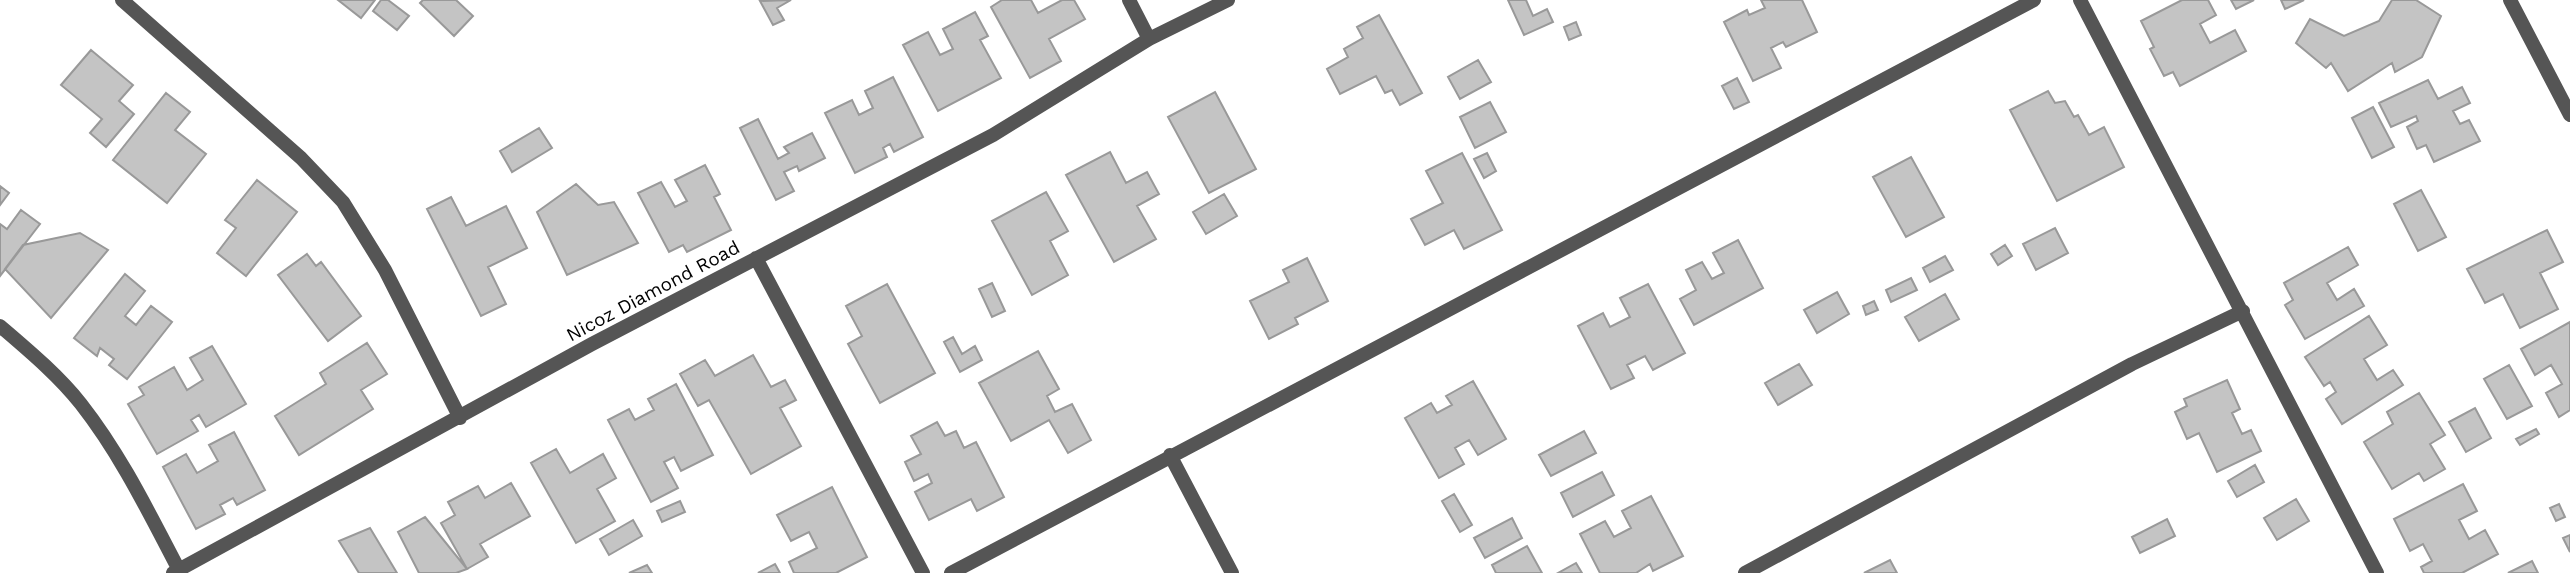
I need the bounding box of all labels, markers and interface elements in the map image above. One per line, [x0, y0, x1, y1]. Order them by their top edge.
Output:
street label: Nicoz Diamond Road [562, 236, 744, 346]

